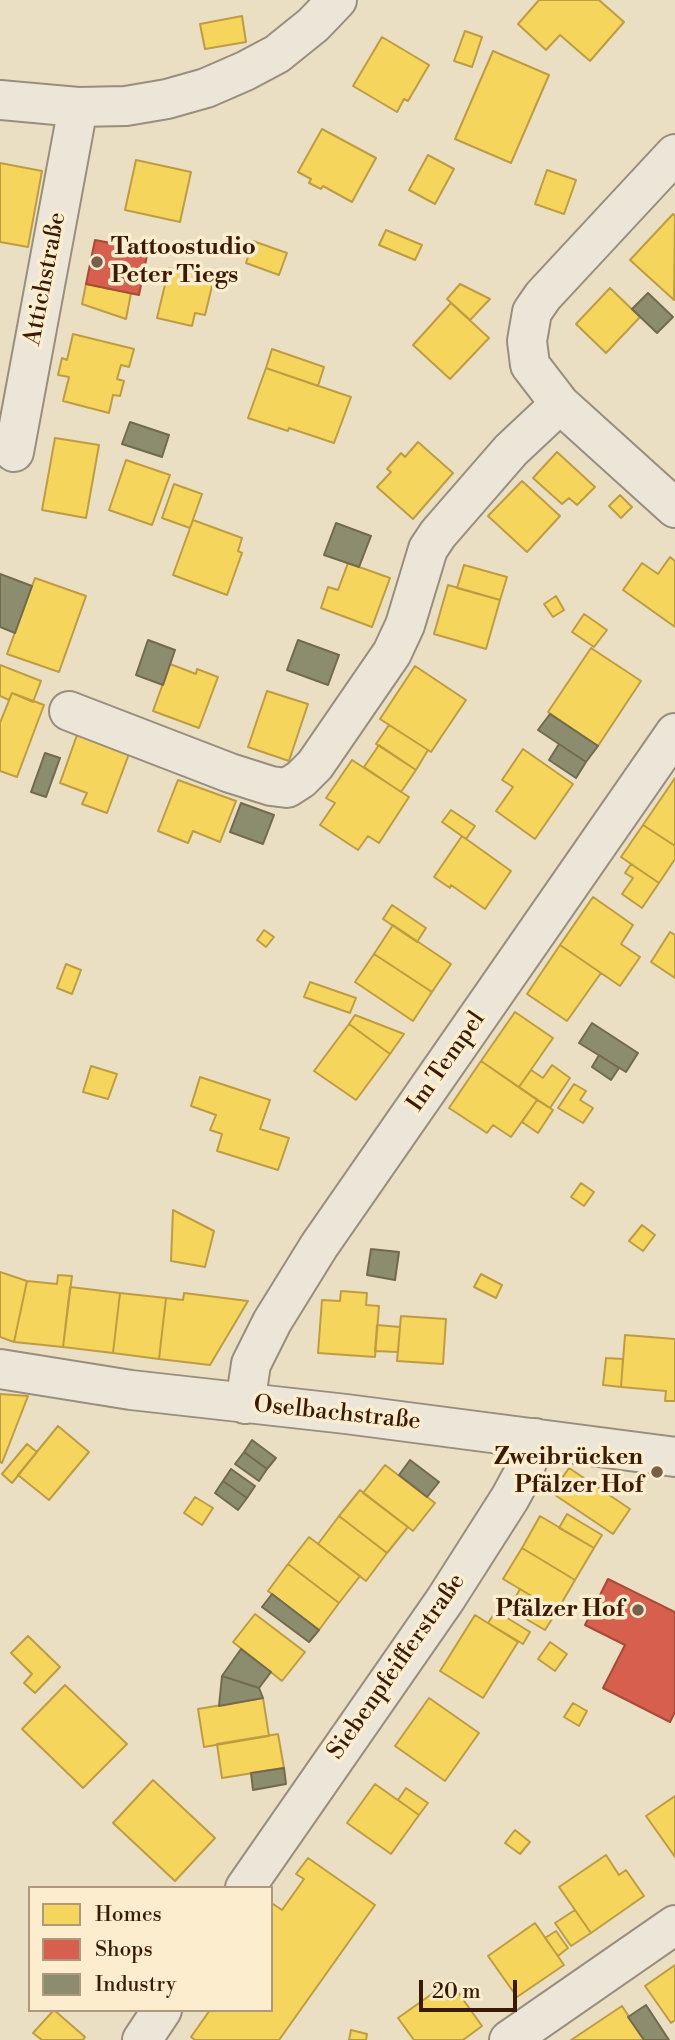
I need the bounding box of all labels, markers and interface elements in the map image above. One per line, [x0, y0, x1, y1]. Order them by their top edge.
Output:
street label: Attichstraße [19, 210, 73, 348]
place label: Tattoostudio Peter Tiegs [111, 234, 256, 290]
marker: Tattoostudio Peter Tiegs [89, 254, 105, 270]
street label: Im Tempel [402, 1006, 492, 1118]
street label: Oselbachstraße [252, 1391, 422, 1437]
place label: Zweibrücken Pfälzer Hof [494, 1444, 643, 1500]
marker: Zweibrücken Pfälzer Hof [649, 1464, 665, 1480]
street label: Siebenpfeifferstraße [322, 1568, 472, 1766]
place label: Pfälzer Hof [495, 1596, 624, 1624]
marker: Pfälzer Hof [630, 1602, 646, 1618]
legend [28, 1886, 273, 2012]
text: Homes [95, 1902, 162, 1928]
text: Shops [95, 1937, 153, 1963]
scale bar [423, 1966, 521, 2010]
text: Industry [95, 1972, 176, 1998]
text: 20 m [432, 1979, 481, 2005]

